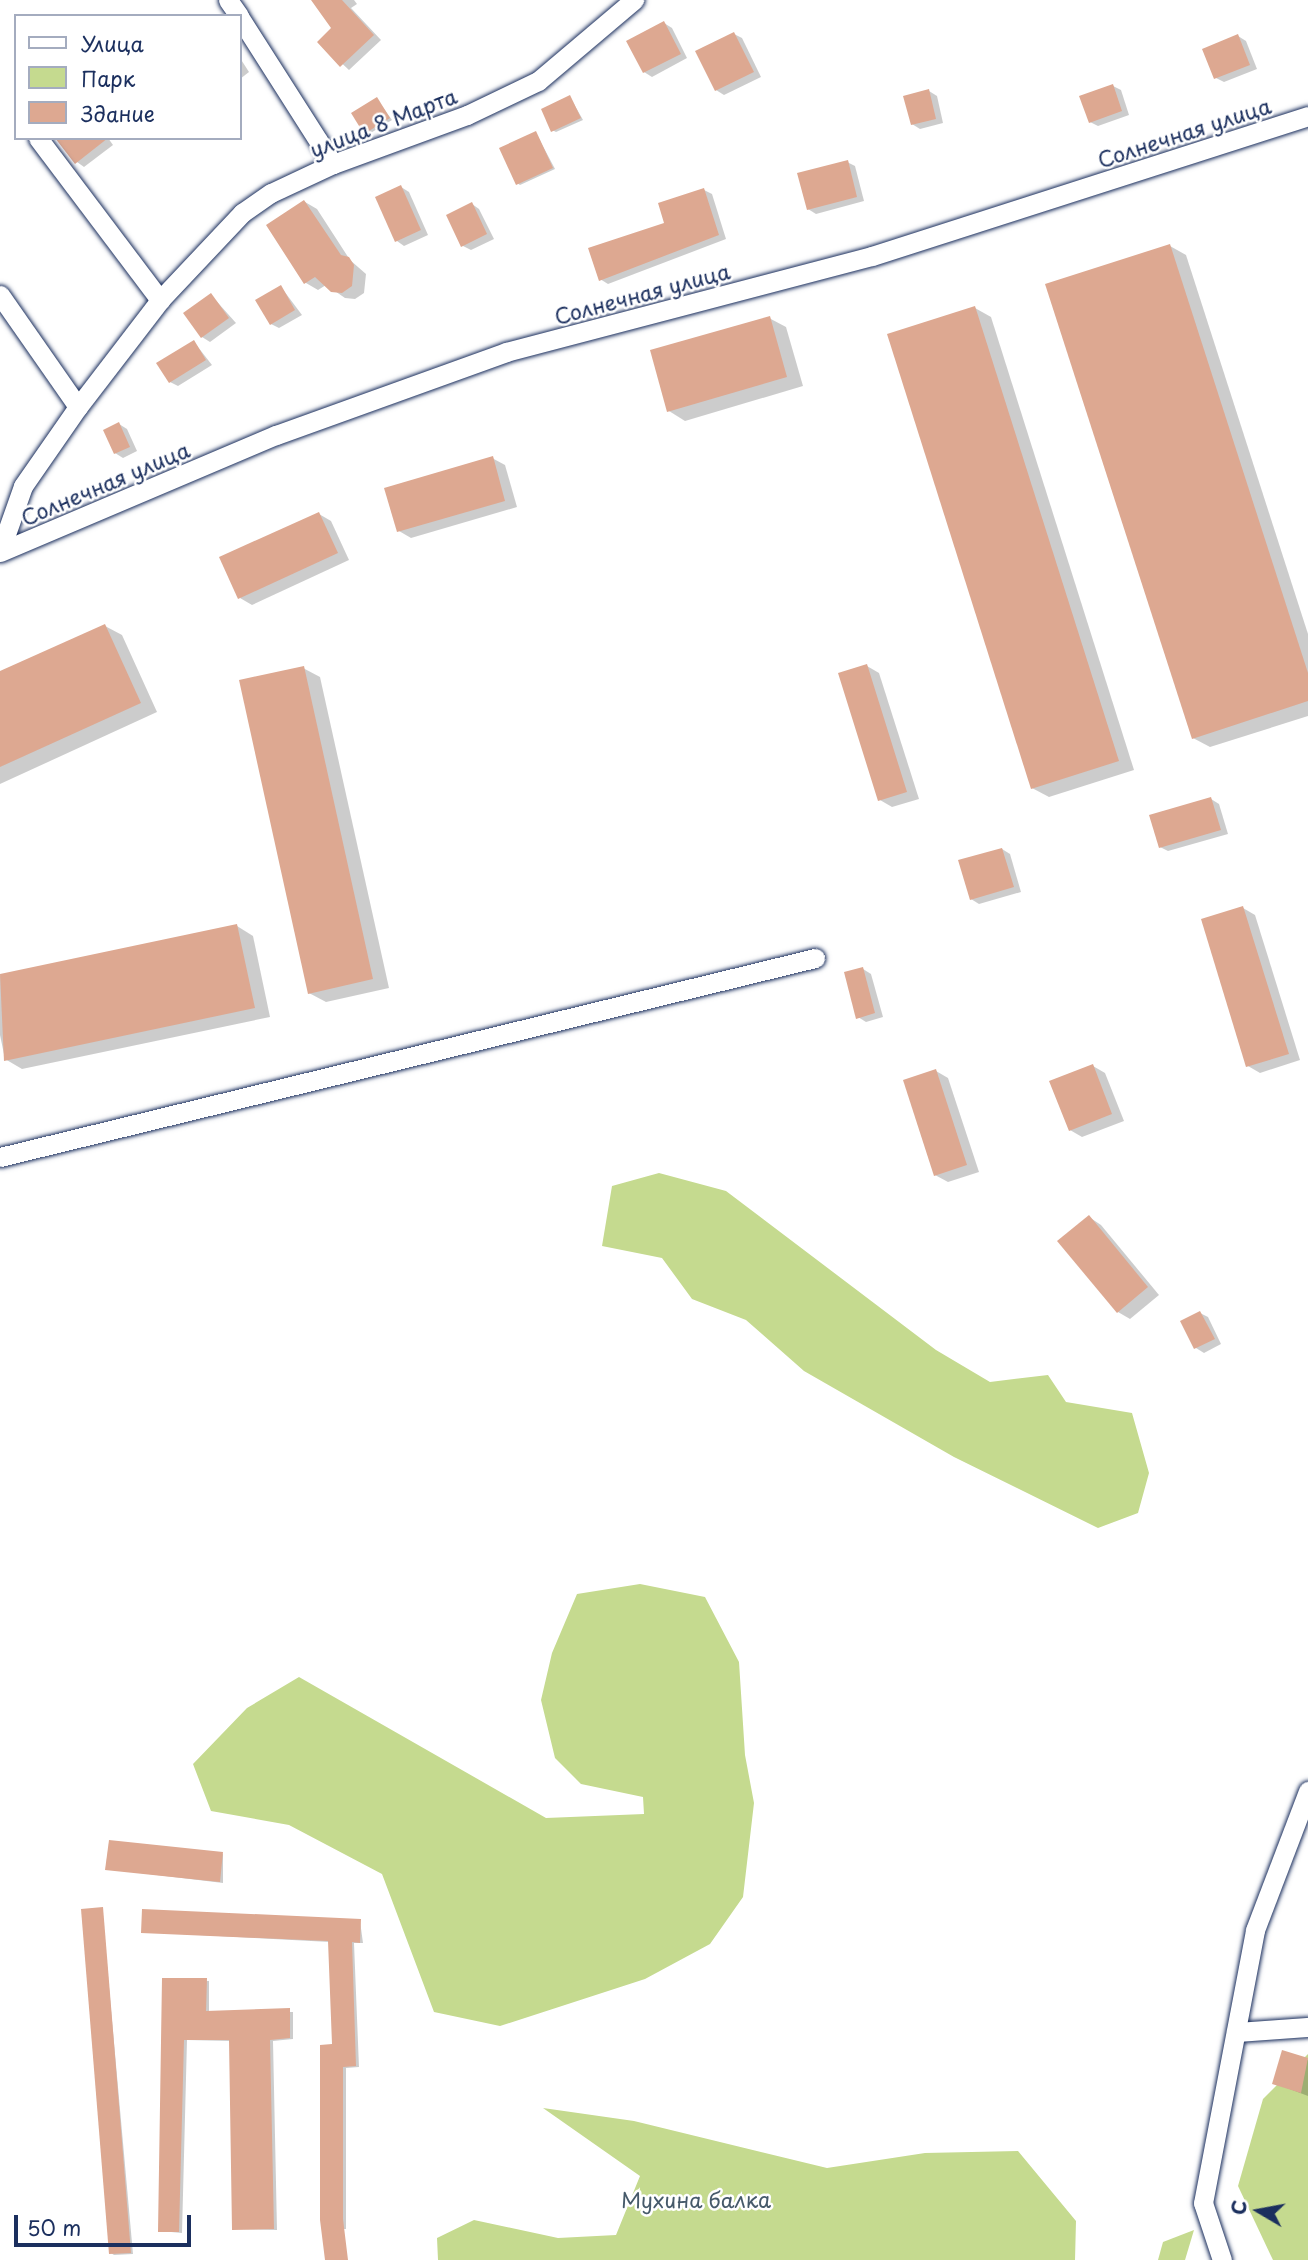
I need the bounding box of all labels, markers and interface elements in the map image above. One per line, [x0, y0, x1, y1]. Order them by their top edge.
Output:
legend [14, 14, 242, 140]
text: Улица [81, 27, 144, 59]
text: Парк [81, 62, 135, 94]
street label: улица 8 Марта [305, 82, 461, 162]
street label: Солнечная улица [1094, 92, 1274, 172]
text: Здание [81, 97, 155, 129]
street label: Солнечная улица [551, 257, 733, 329]
street label: Солнечная улица [16, 436, 194, 530]
north arrow [1224, 2176, 1294, 2246]
park label: Мухина балка [620, 2186, 772, 2212]
text: С [1223, 2198, 1253, 2217]
scale bar [18, 2200, 194, 2244]
text: 50 m [27, 2211, 81, 2243]

